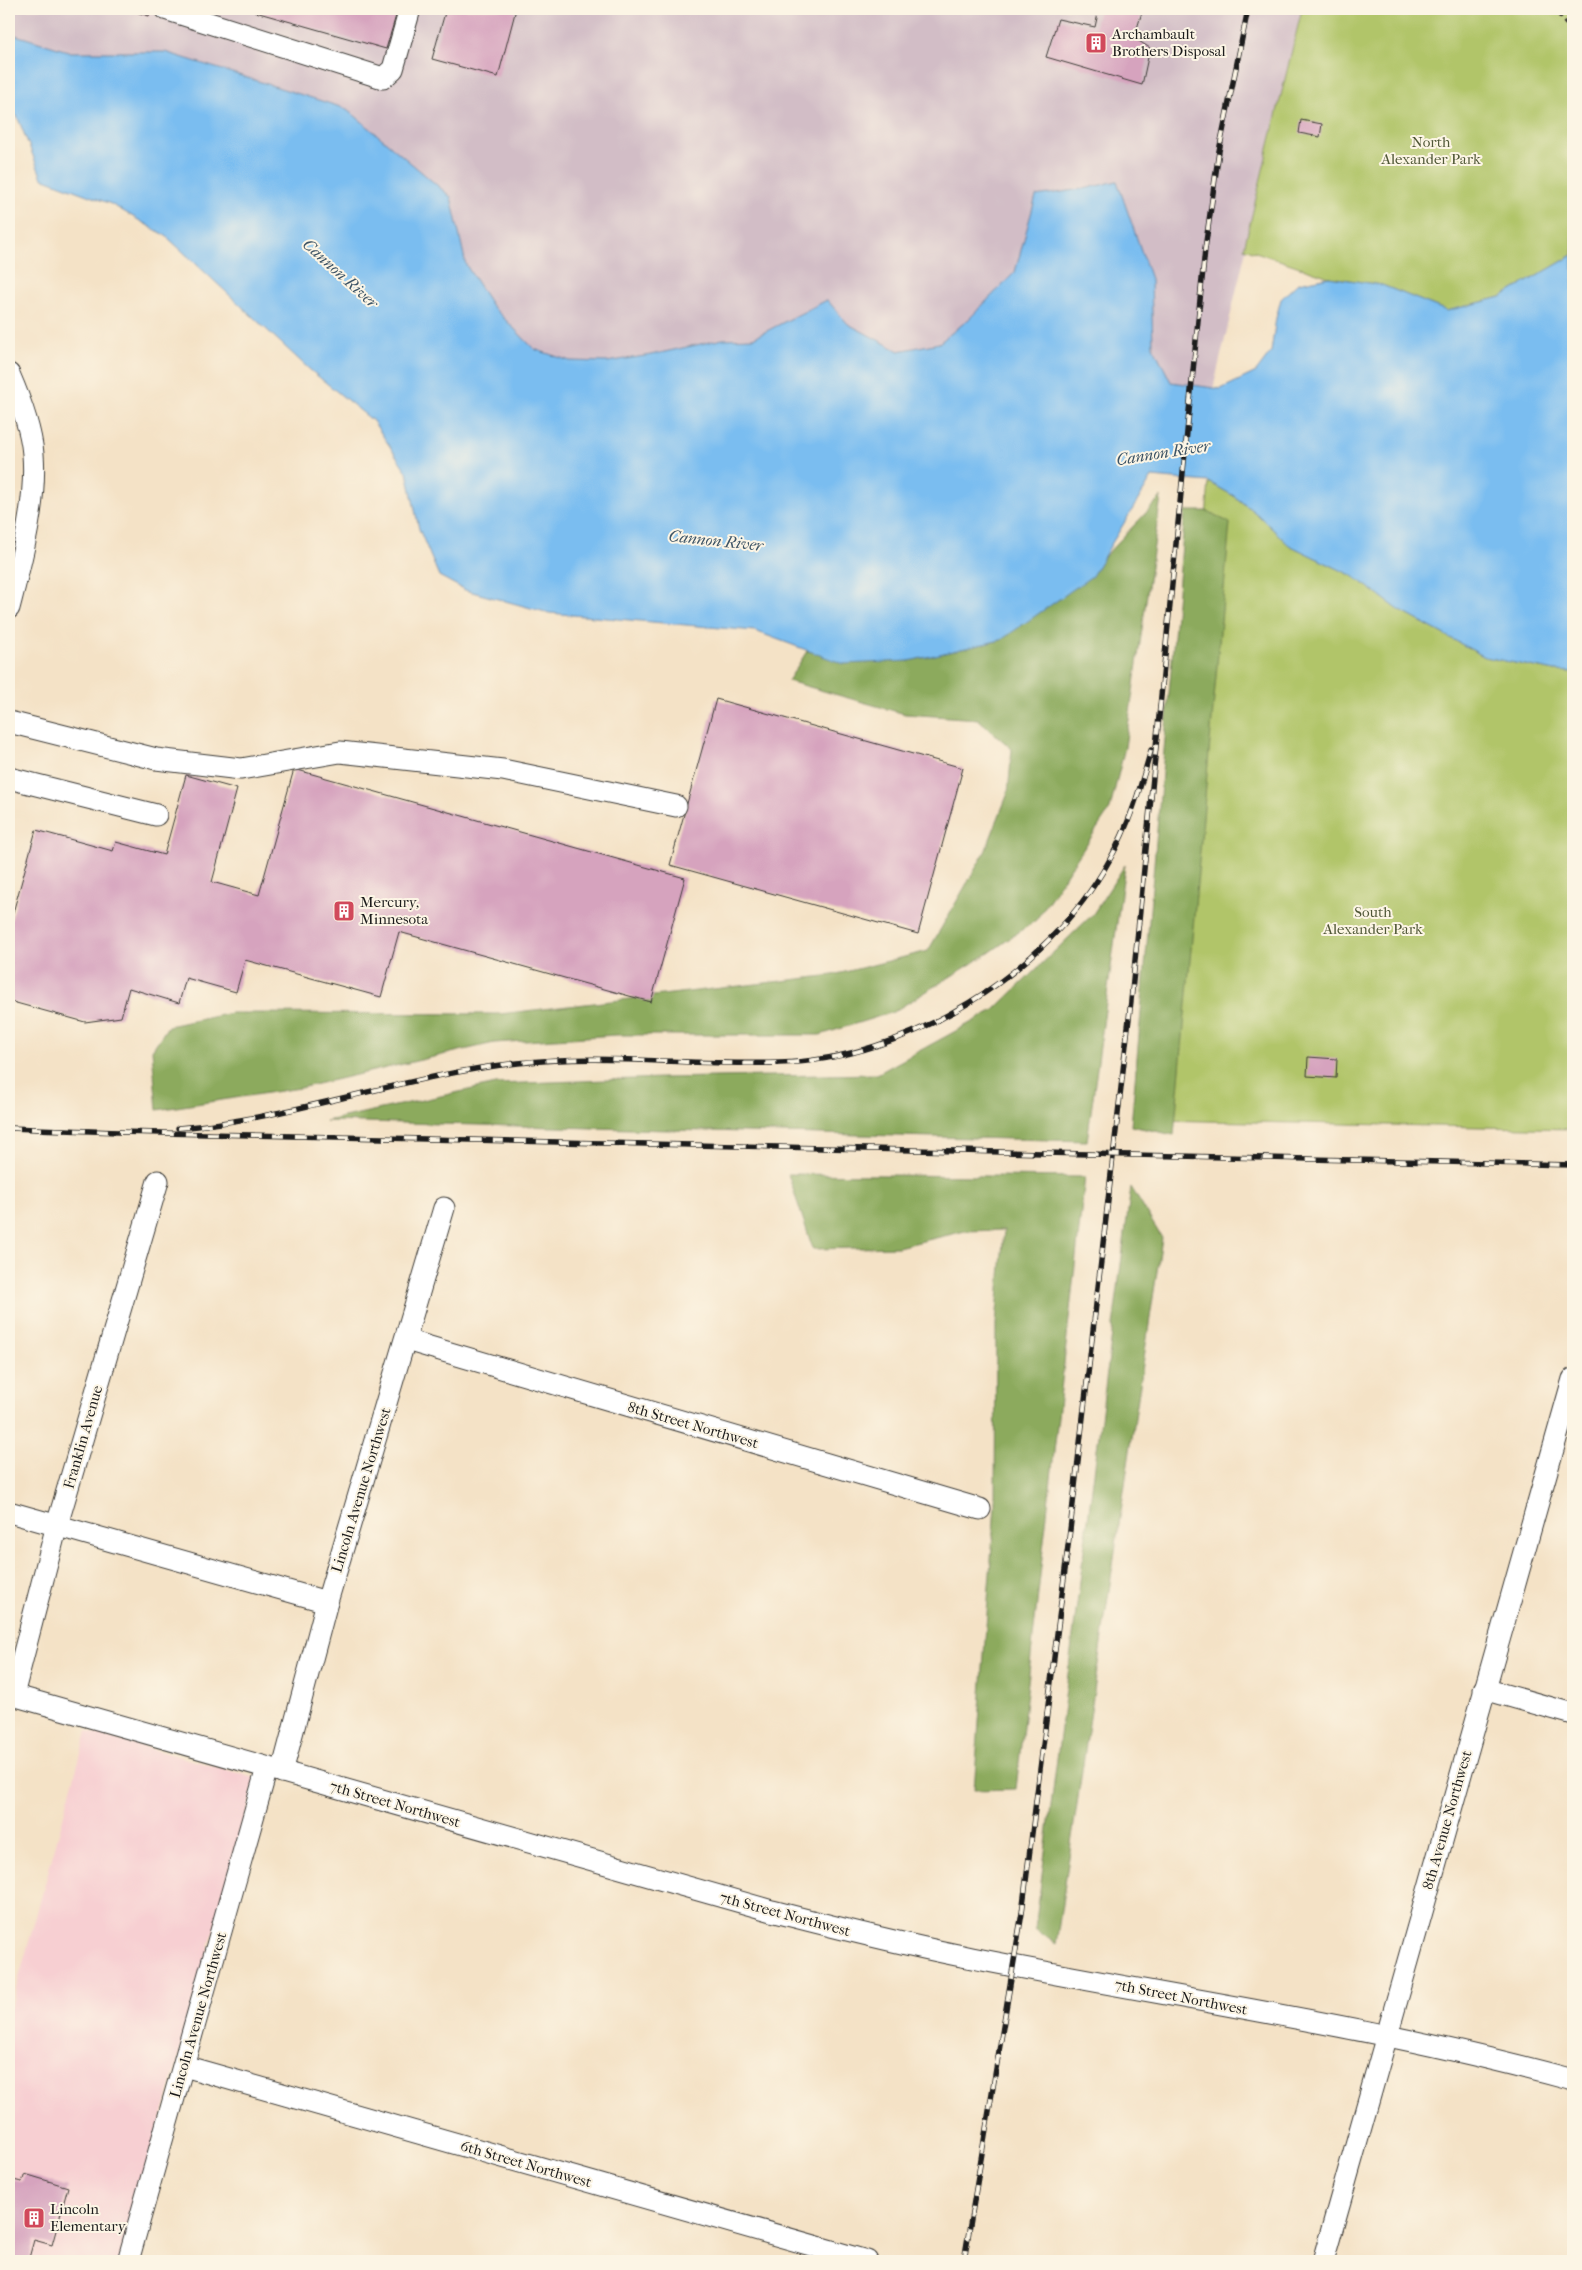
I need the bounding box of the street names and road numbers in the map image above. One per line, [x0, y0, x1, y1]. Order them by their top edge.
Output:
street label: Franklin Avenue [60, 1383, 107, 1491]
street label: 8th Street Northwest [626, 1398, 761, 1452]
street label: Lincoln Avenue Northwest [327, 1405, 395, 1575]
street label: 8th Avenue Northwest [1419, 1748, 1476, 1892]
street label: 7th Street Northwest [328, 1777, 463, 1831]
street label: 7th Street Northwest [718, 1888, 853, 1940]
street label: Lincoln Avenue Northwest [166, 1929, 230, 2100]
street label: 7th Street Northwest [1113, 1975, 1249, 2019]
street label: 6th Street Northwest [458, 2137, 594, 2192]

